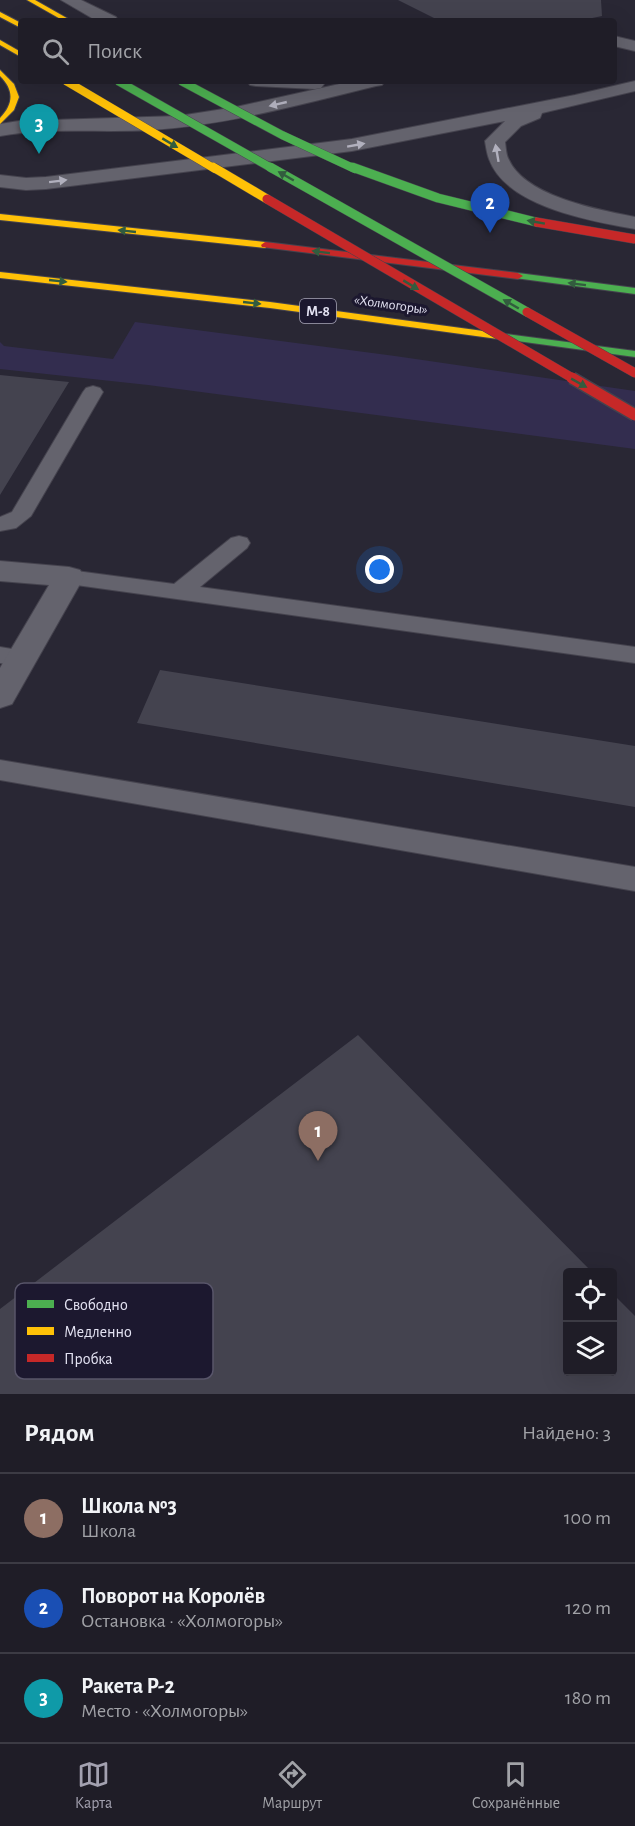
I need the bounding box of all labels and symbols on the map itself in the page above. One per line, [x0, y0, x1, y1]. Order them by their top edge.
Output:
one-way arrow [268, 100, 287, 109]
pin: 3 [20, 104, 58, 154]
one-way arrow [162, 137, 178, 148]
one-way arrow [346, 140, 365, 149]
one-way arrow [492, 143, 501, 162]
one-way arrow [278, 171, 294, 182]
one-way arrow [49, 177, 68, 186]
pin: 2 [470, 184, 510, 233]
one-way arrow [526, 217, 545, 226]
one-way arrow [118, 226, 137, 236]
one-way arrow [311, 247, 330, 256]
one-way arrow [49, 276, 68, 286]
one-way arrow [402, 279, 419, 289]
one-way arrow [567, 279, 586, 288]
street label: «Холмогоры» [353, 293, 429, 317]
one-way arrow [242, 298, 261, 308]
road number: М-8 [300, 299, 336, 323]
one-way arrow [502, 299, 519, 309]
one-way arrow [571, 378, 588, 388]
your location [365, 555, 394, 584]
pin: 1 [298, 1112, 338, 1161]
legend [15, 1283, 213, 1379]
text: Свободно [64, 1297, 128, 1313]
text: Медленно [64, 1324, 132, 1340]
text: Пробка [64, 1351, 113, 1367]

